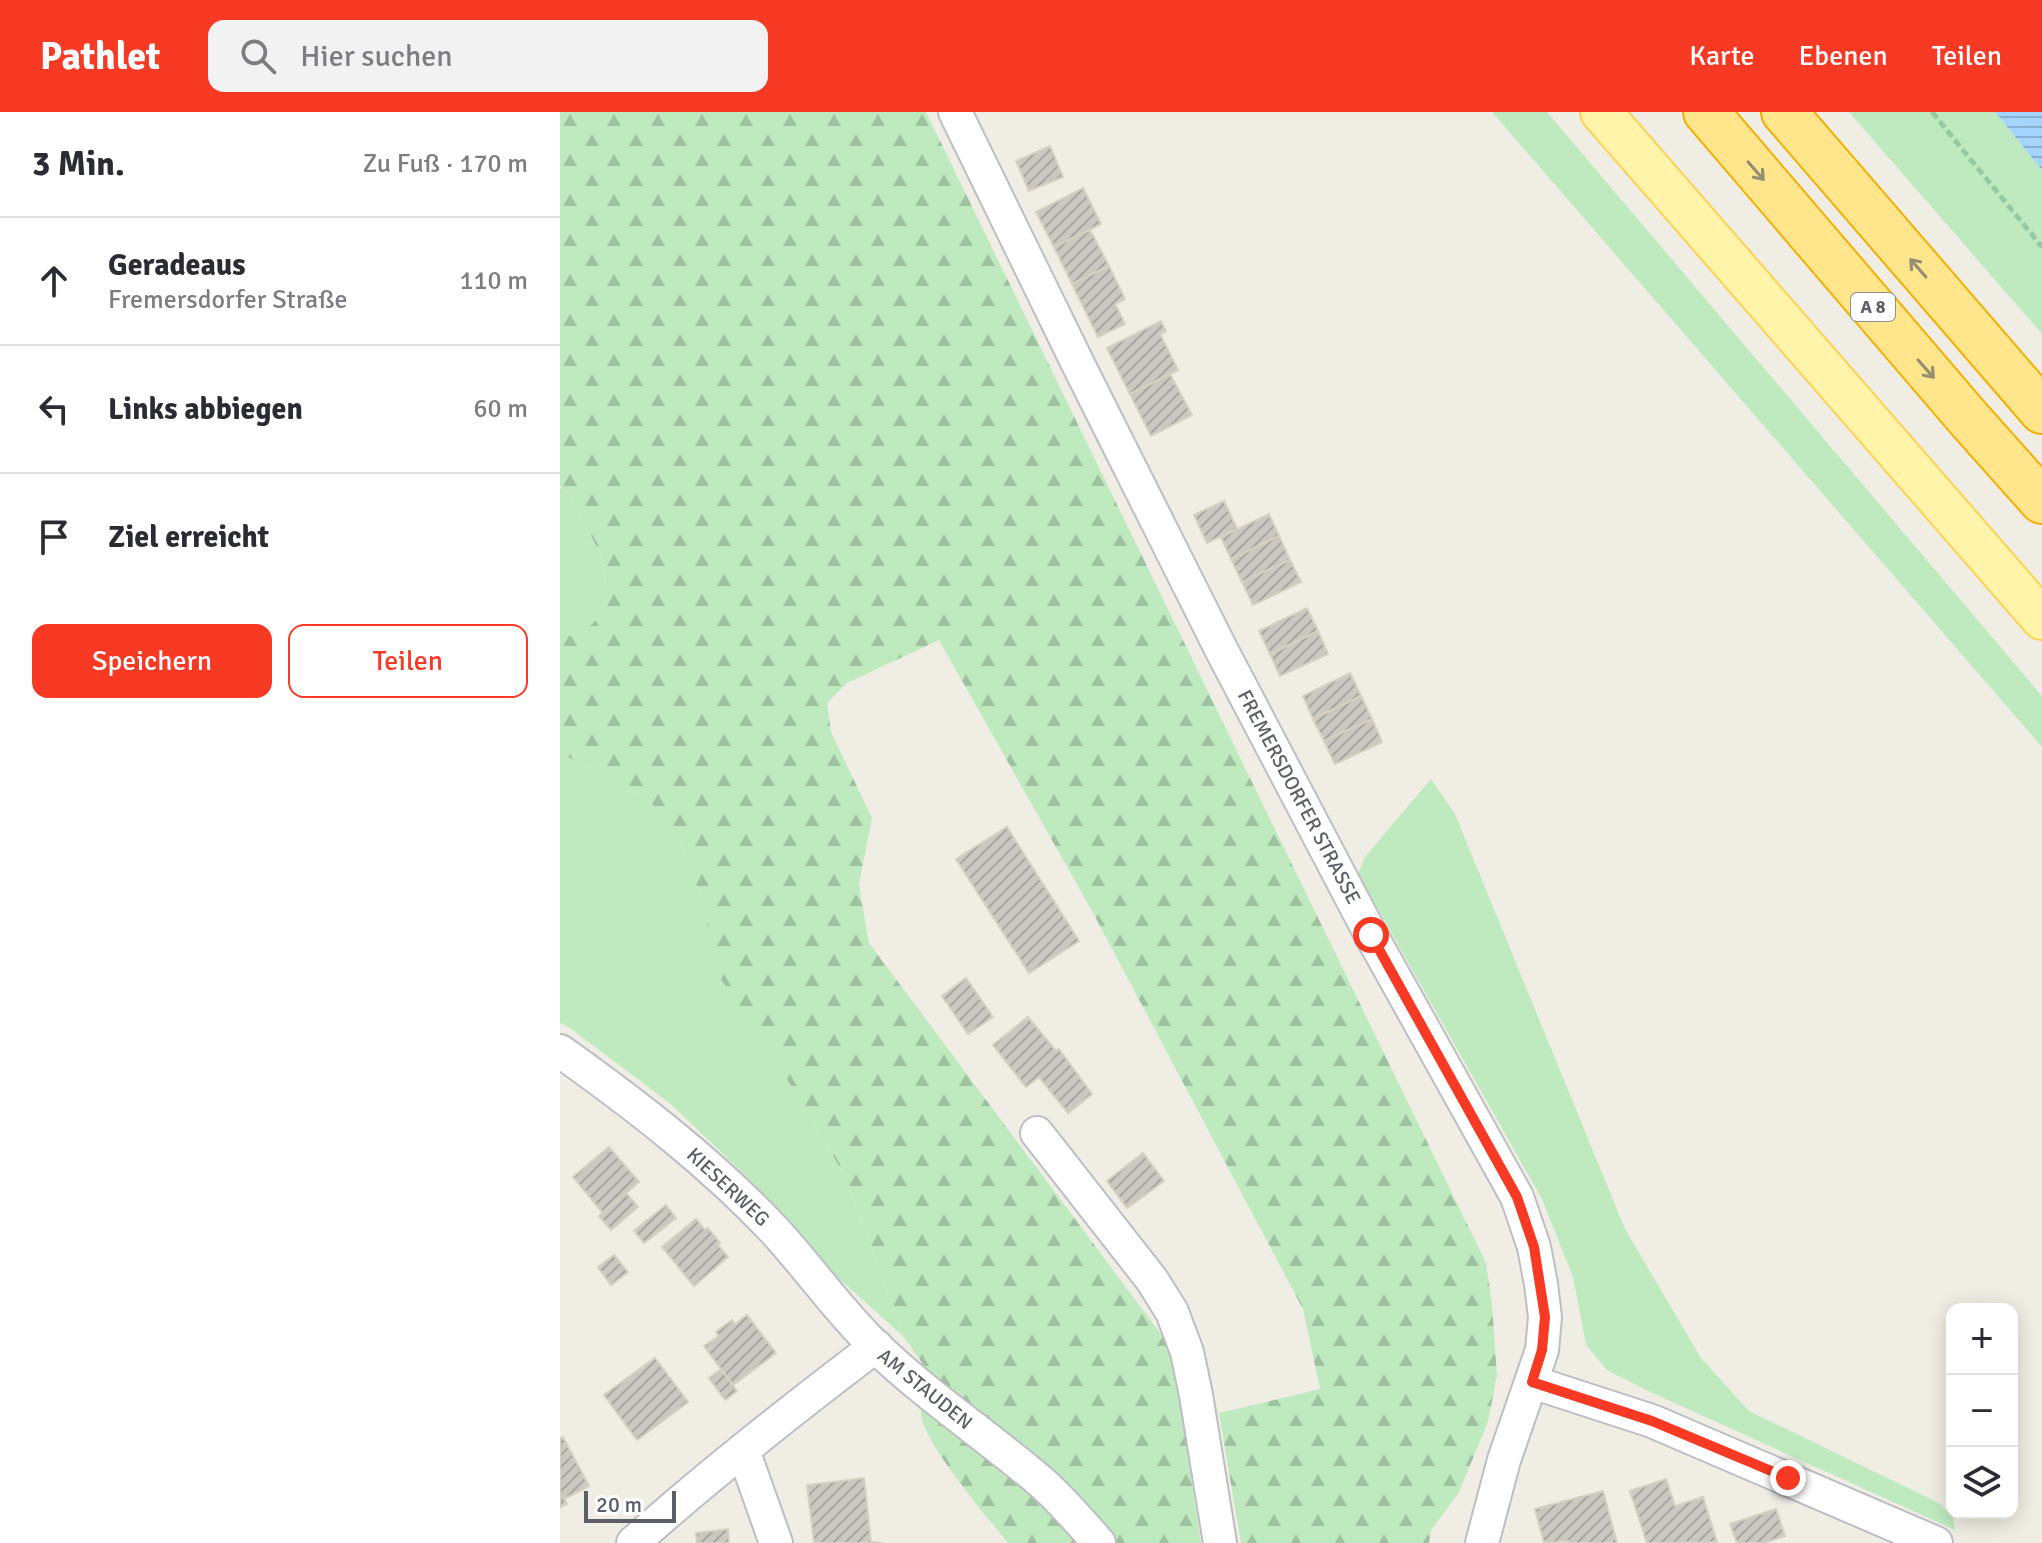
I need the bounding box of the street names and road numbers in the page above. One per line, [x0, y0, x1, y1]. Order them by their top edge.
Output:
road number: A 8 [1851, 293, 1895, 321]
street label: FREMERSDORFER STRASSE [1232, 686, 1366, 908]
street label: KIESERWEG [681, 1142, 775, 1232]
street label: AM STAUDEN [872, 1343, 978, 1435]

